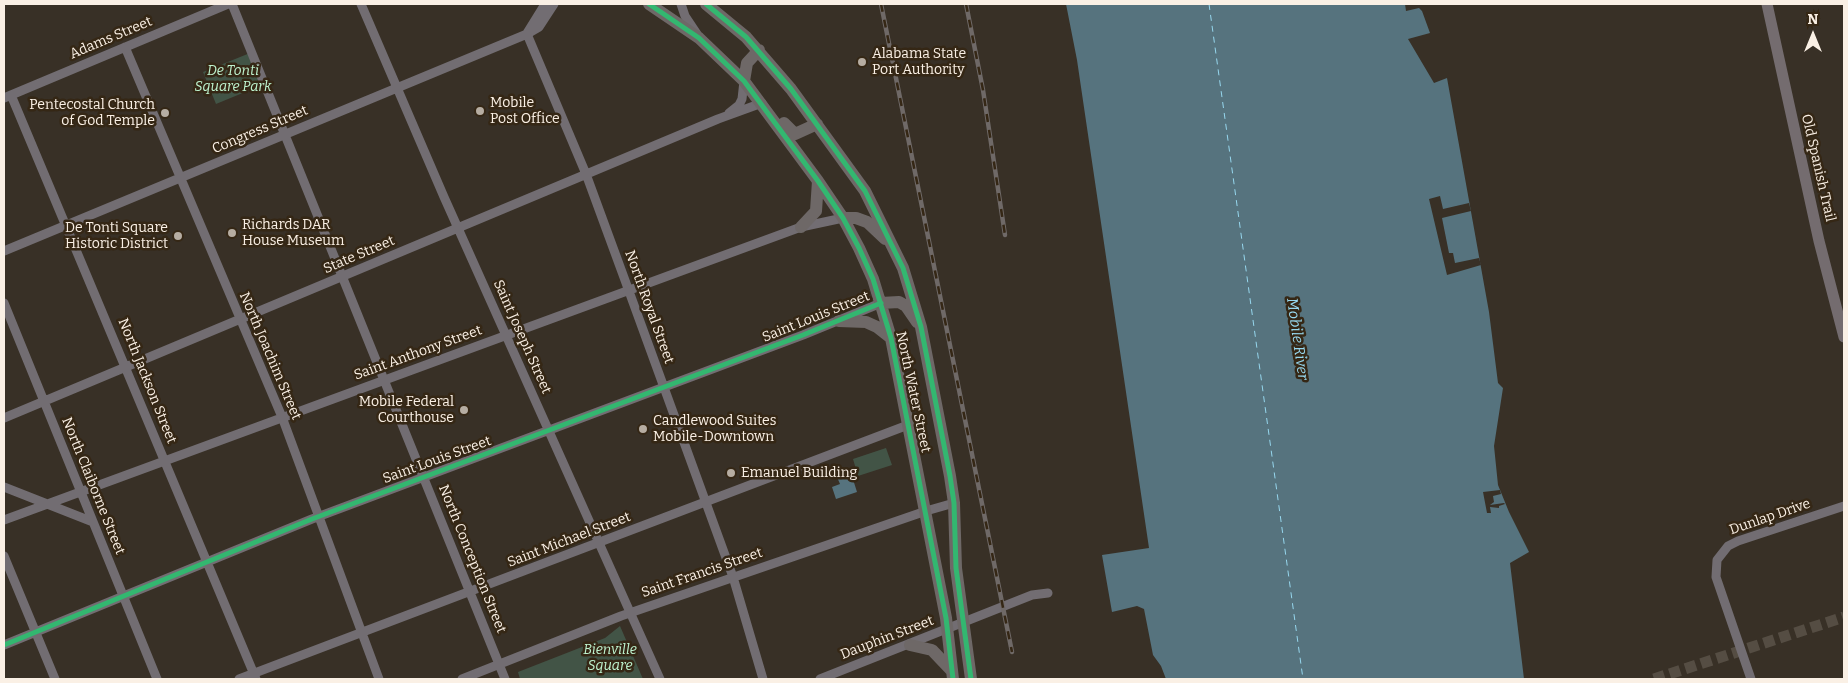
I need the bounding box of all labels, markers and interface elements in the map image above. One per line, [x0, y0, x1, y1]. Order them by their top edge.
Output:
north arrow [1788, 10, 1838, 60]
text: N [1808, 11, 1818, 28]
street label: Adams Street [67, 13, 155, 63]
place label: Alabama State Port Authority [872, 46, 966, 78]
marker: Alabama State Port Authority [856, 56, 868, 68]
park label: De Tonti Square Park [195, 63, 271, 95]
place label: Mobile Post Office [490, 95, 560, 128]
place label: Pentecostal Church of God Temple [29, 97, 155, 130]
street label: Congress Street [210, 102, 310, 158]
marker: Mobile Post Office [474, 105, 486, 117]
marker: Pentecostal Church of God Temple [159, 107, 171, 119]
street label: Old Spanish Trail [1797, 112, 1839, 224]
place label: Richards DAR House Museum [242, 217, 344, 250]
place label: De Tonti Square Historic District [65, 220, 168, 252]
marker: Richards DAR House Museum [226, 227, 238, 239]
marker: De Tonti Square Historic District [172, 230, 184, 242]
street label: State Street [321, 232, 397, 278]
street label: North Royal Street [621, 248, 677, 366]
street label: Saint Joseph Street [489, 277, 555, 397]
street label: Saint Louis Street [760, 288, 872, 346]
street label: North Joachim Street [235, 290, 305, 422]
water label: Mobile River [1282, 297, 1312, 381]
street label: North Jackson Street [114, 316, 180, 446]
street label: Saint Anthony Street [352, 322, 484, 384]
street label: North Water Street [892, 330, 934, 454]
place label: Mobile Federal Courthouse [359, 394, 454, 427]
marker: Mobile Federal Courthouse [458, 404, 470, 416]
place label: Candlewood Suites Mobile-Downtown [653, 413, 776, 446]
street label: North Claiborne Street [58, 415, 128, 557]
marker: Candlewood Suites Mobile-Downtown [637, 423, 649, 435]
street label: Saint Louis Street [381, 433, 493, 487]
place label: Emanuel Building [741, 465, 857, 481]
marker: Emanuel Building [725, 467, 737, 479]
street label: North Conception Street [435, 482, 509, 636]
street label: Dunlap Drive [1727, 495, 1813, 539]
street label: Saint Michael Street [505, 509, 633, 571]
street label: Saint Francis Street [639, 544, 765, 602]
street label: Dauphin Street [838, 613, 936, 663]
park label: Bienville Square [583, 642, 637, 674]

